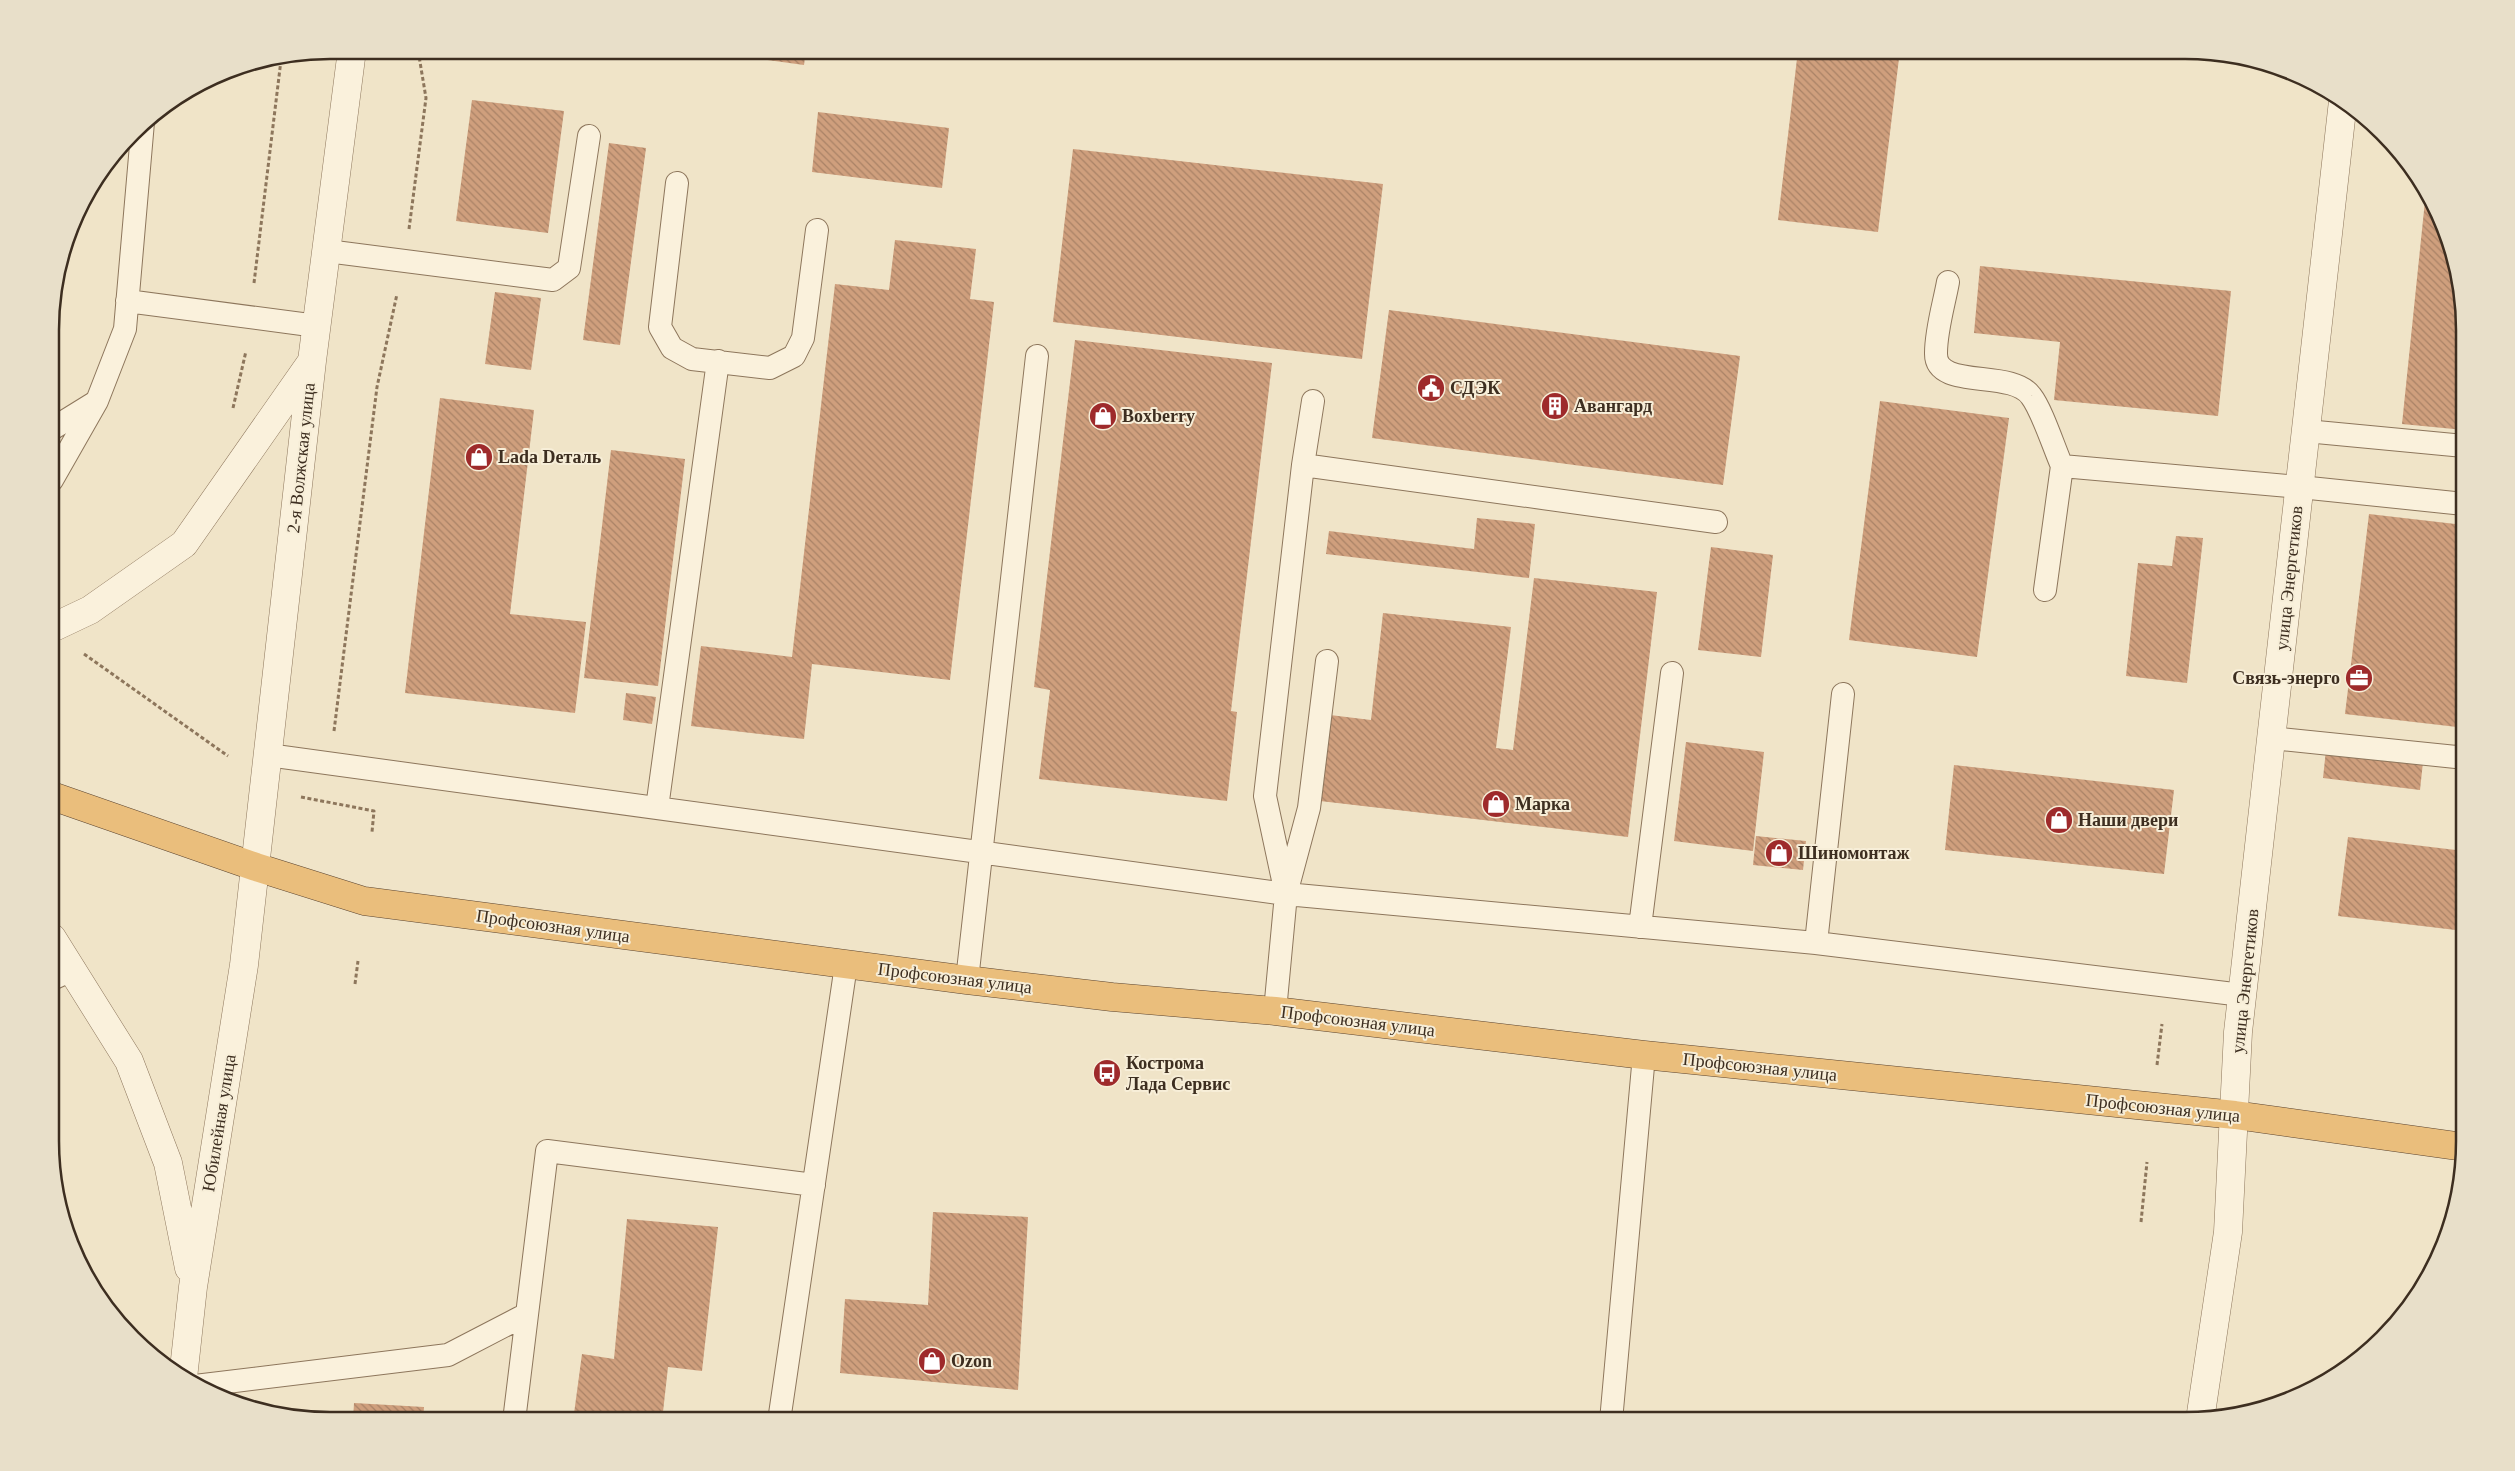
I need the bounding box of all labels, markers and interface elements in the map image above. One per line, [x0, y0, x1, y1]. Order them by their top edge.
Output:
public building icon: СДЭК [1416, 373, 1446, 403]
place label: СДЭК [1450, 378, 1500, 398]
street label: 2-я Волжская улица [283, 382, 319, 534]
building icon: Авангард [1540, 391, 1570, 421]
place label: Авангард [1574, 396, 1652, 416]
shop icon: Boxberry [1088, 401, 1118, 431]
place label: Boxberry [1122, 406, 1195, 426]
shop icon: Lada Dеталь [464, 442, 494, 472]
place label: Lada Dеталь [498, 447, 602, 467]
street label: улица Энергетиков [2271, 505, 2307, 651]
office icon: Связь-энерго [2344, 663, 2374, 693]
place label: Связь-энерго [2232, 668, 2340, 688]
shop icon: Марка [1481, 789, 1511, 819]
place label: Марка [1515, 794, 1570, 814]
shop icon: Наши двери [2044, 805, 2074, 835]
place label: Наши двери [2078, 810, 2178, 830]
shop icon: Шиномонтаж [1764, 838, 1794, 868]
place label: Шиномонтаж [1798, 843, 1911, 863]
street label: Профсоюзная улица [475, 905, 631, 947]
street label: улица Энергетиков [2227, 908, 2263, 1054]
street label: Профсоюзная улица [877, 959, 1033, 997]
street label: Профсоюзная улица [1280, 1002, 1436, 1040]
street label: Профсоюзная улица [1682, 1049, 1838, 1085]
street label: Юбилейная улица [198, 1053, 240, 1193]
place label: Кострома Лада Сервис [1126, 1053, 1230, 1094]
bus stop icon: Кострома Лада Сервис [1092, 1058, 1122, 1088]
street label: Профсоюзная улица [2085, 1090, 2241, 1126]
shop icon: Ozon [917, 1346, 947, 1376]
place label: Ozon [951, 1351, 992, 1371]

